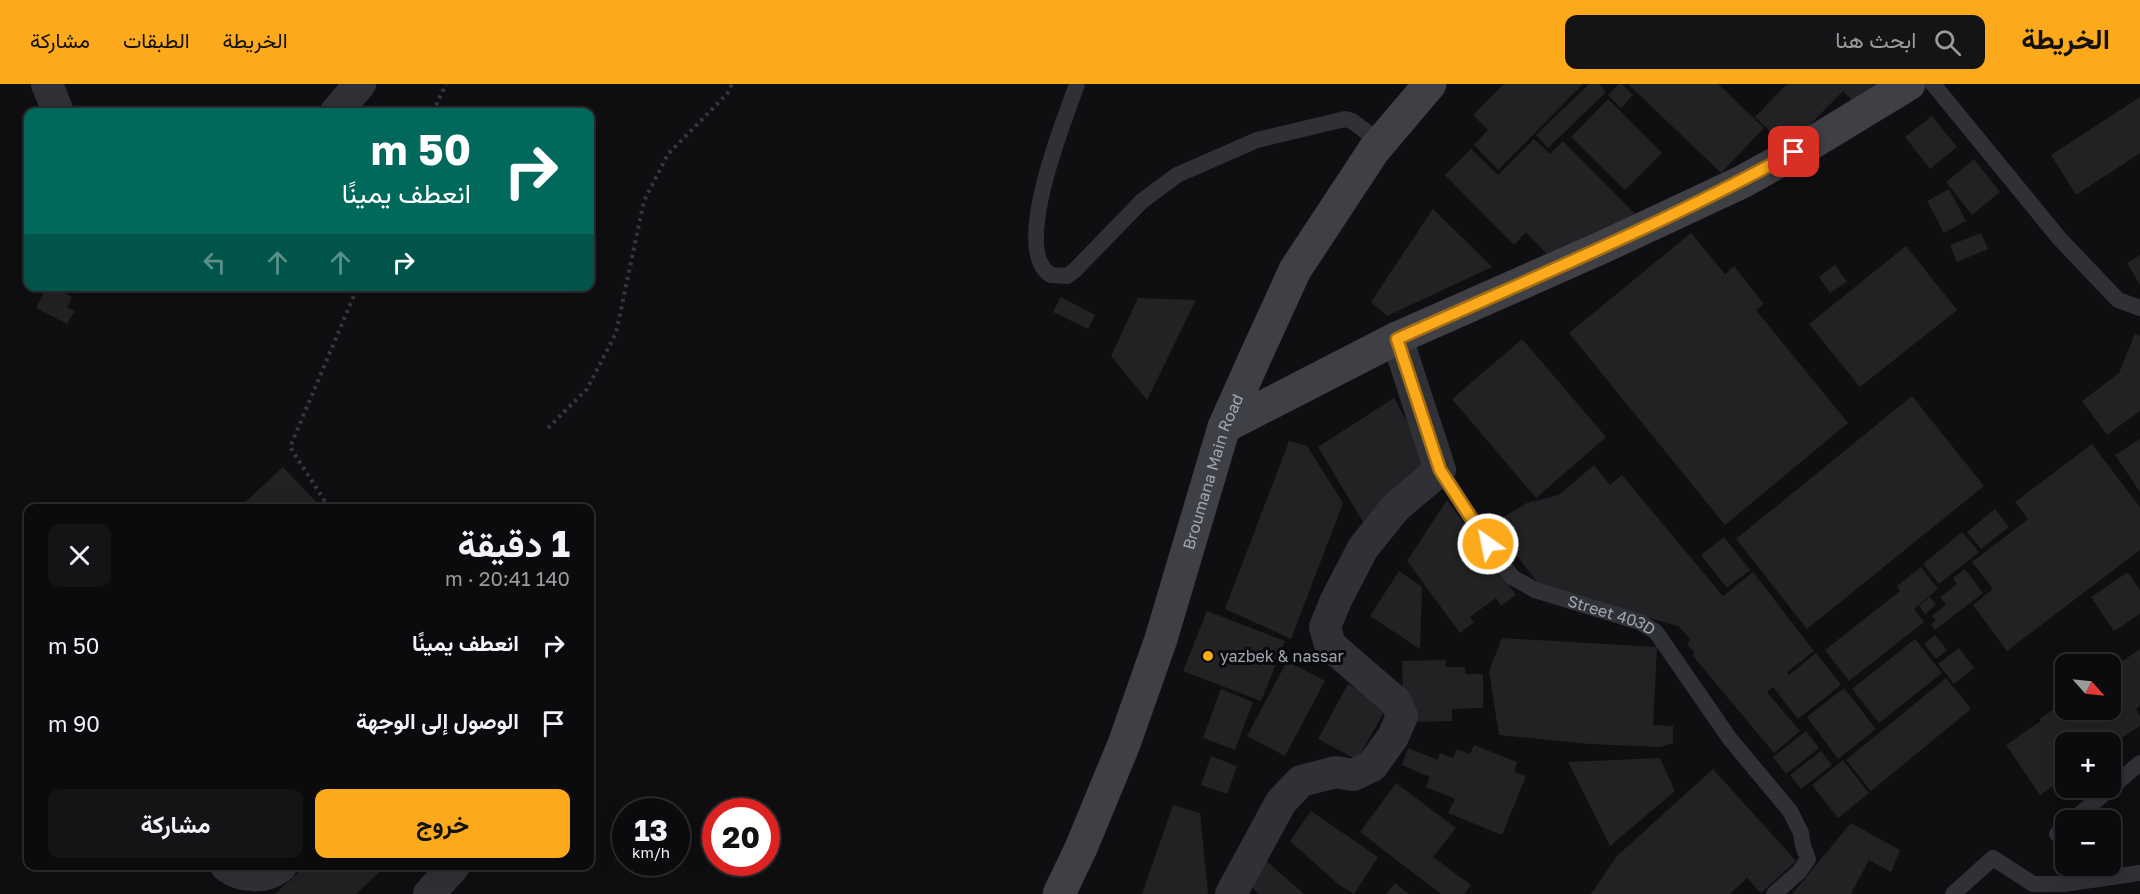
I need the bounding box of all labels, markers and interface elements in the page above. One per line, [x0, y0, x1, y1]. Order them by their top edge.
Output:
search box [1565, 15, 1985, 69]
text: الخريطة [2021, 22, 2110, 55]
text: ابحث هنا [1835, 26, 1916, 53]
icon: search [1931, 26, 1964, 59]
text: مشاركة [30, 27, 90, 53]
text: الطبقات [123, 27, 190, 53]
text: الخريطة [223, 27, 288, 53]
text: 50 m [371, 124, 471, 174]
pin [1768, 126, 1819, 177]
icon: right [492, 132, 570, 210]
icon: arrive [1777, 135, 1810, 168]
text: انعطف يمينًا [342, 177, 471, 209]
icon: left [198, 246, 231, 279]
icon: ahead [261, 246, 294, 279]
icon: ahead [324, 246, 357, 279]
icon: right [387, 246, 420, 279]
street label: Broumana Main Road [1178, 391, 1248, 552]
position arrow [1456, 512, 1520, 576]
text: 1 دقيقة [458, 522, 570, 565]
button: close [48, 524, 111, 587]
text: 140 m · 20:41 [445, 566, 570, 590]
street label: Street 403D [1565, 591, 1659, 639]
text: انعطف يمينًا [412, 629, 519, 656]
icon: right [537, 629, 570, 662]
text: 50 m [48, 632, 99, 659]
place label: yazbek & nassar [1220, 646, 1344, 666]
marker: yazbek & nassar [1201, 649, 1215, 663]
north arrow [2055, 654, 2121, 720]
map controls [2055, 654, 2121, 876]
text: الوصول إلى الوجهة [356, 707, 519, 734]
icon: arrive [537, 707, 570, 740]
text: 90 m [48, 710, 100, 737]
button: + [2055, 732, 2121, 798]
button: مشاركة [48, 789, 303, 858]
button: خروج [315, 789, 570, 858]
speed limit sign: 20 [702, 798, 780, 876]
button: − [2055, 810, 2121, 876]
text: 13 [634, 812, 668, 848]
text: km/h [632, 843, 670, 861]

